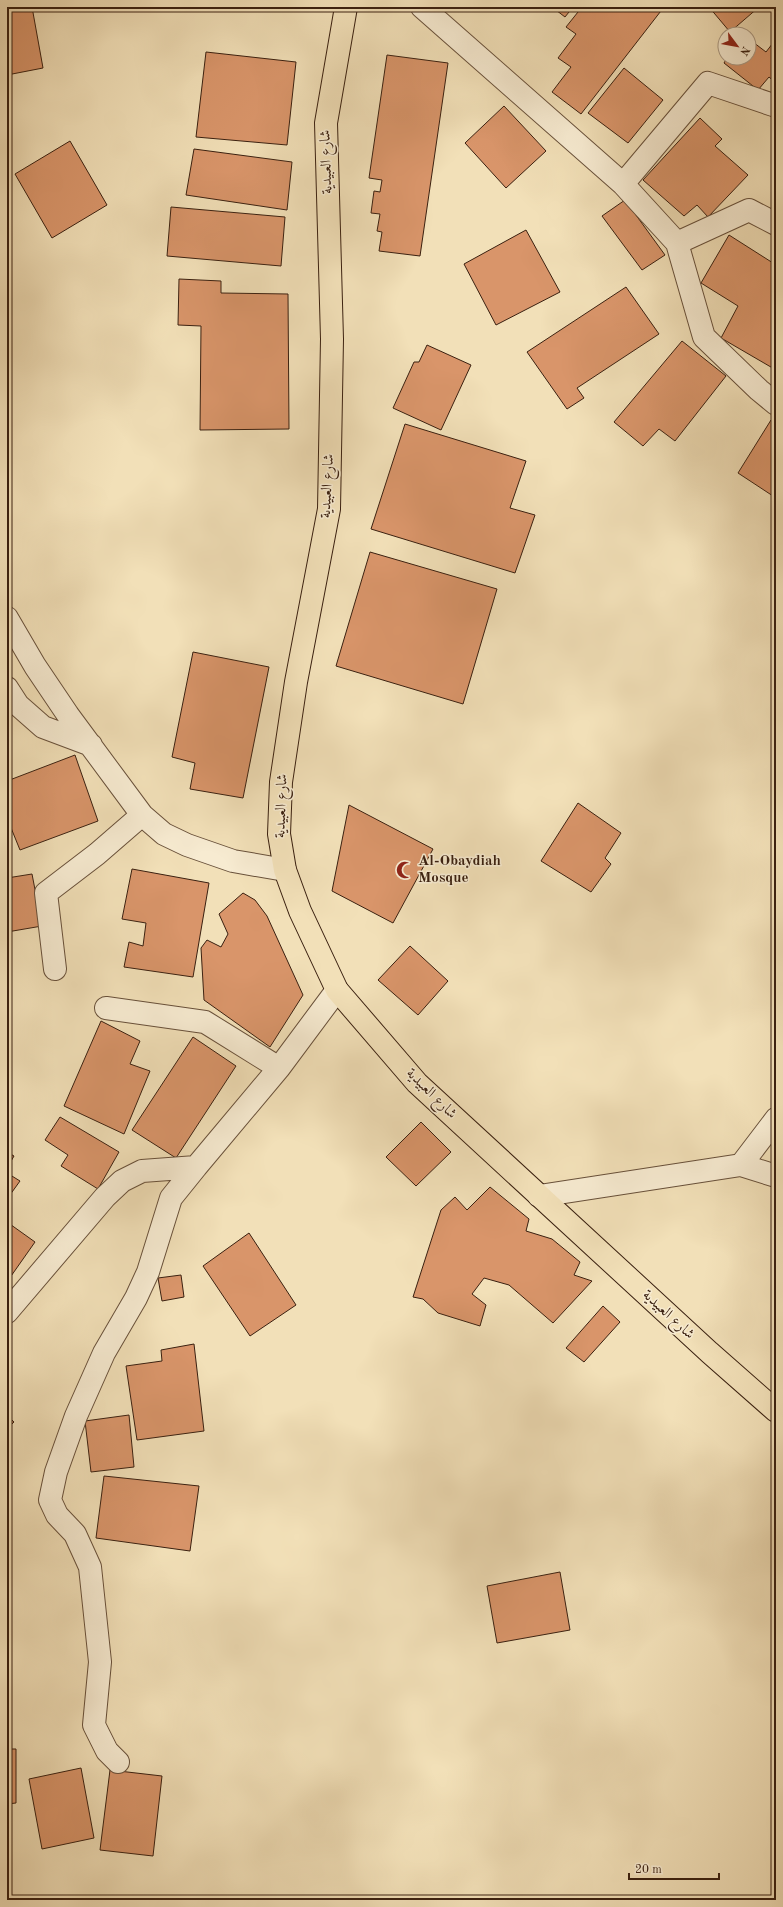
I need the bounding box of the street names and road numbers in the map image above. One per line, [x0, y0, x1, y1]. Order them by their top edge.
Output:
street label: شارع العبيدية [318, 129, 340, 195]
street label: شارع العبيدية [319, 453, 341, 519]
street label: شارع العبيدية [273, 773, 295, 839]
street label: شارع العبيدية [400, 1066, 459, 1125]
street label: شارع العبيدية [637, 1288, 697, 1345]

